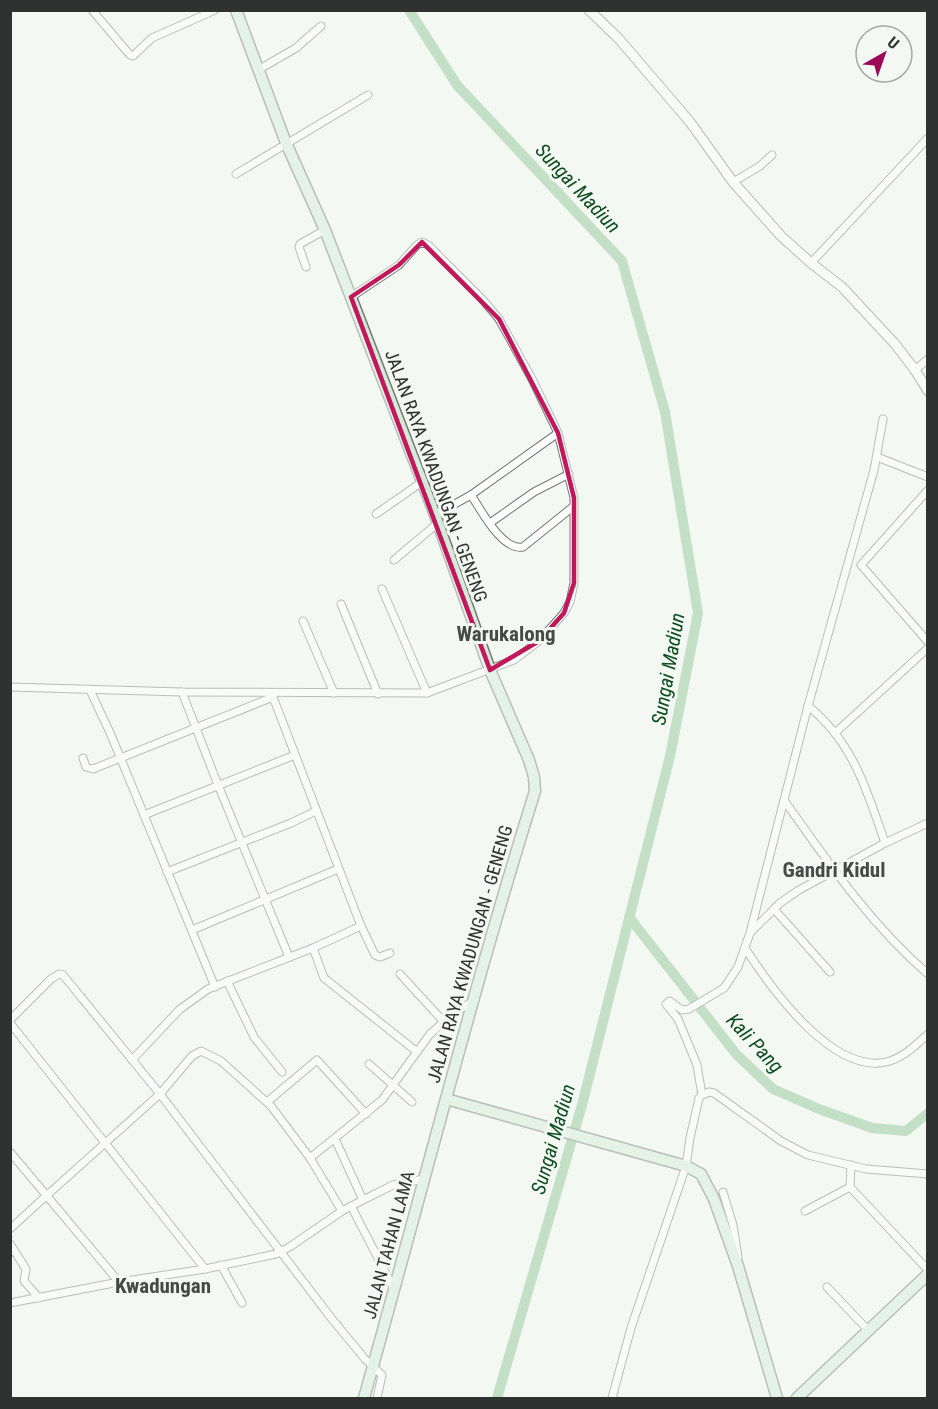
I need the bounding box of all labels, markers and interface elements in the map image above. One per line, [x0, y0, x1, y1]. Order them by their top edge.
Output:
north arrow [854, 24, 914, 84]
text: U [884, 33, 903, 53]
water label: Sungai Madiun [531, 138, 625, 238]
street label: JALAN RAYA KWADUNGAN - GENENG [381, 347, 492, 605]
water label: Sungai Madiun [646, 611, 690, 727]
district label: Warukalong [456, 622, 556, 646]
street label: JALAN RAYA KWADUNGAN - GENENG [423, 823, 516, 1085]
district label: Gandri Kidul [783, 858, 885, 882]
water label: Kali Pang [722, 1008, 789, 1078]
water label: Sungai Madiun [526, 1081, 580, 1197]
street label: JALAN TAHAN LAMA [359, 1168, 419, 1321]
district label: Kwadungan [115, 1274, 211, 1298]

